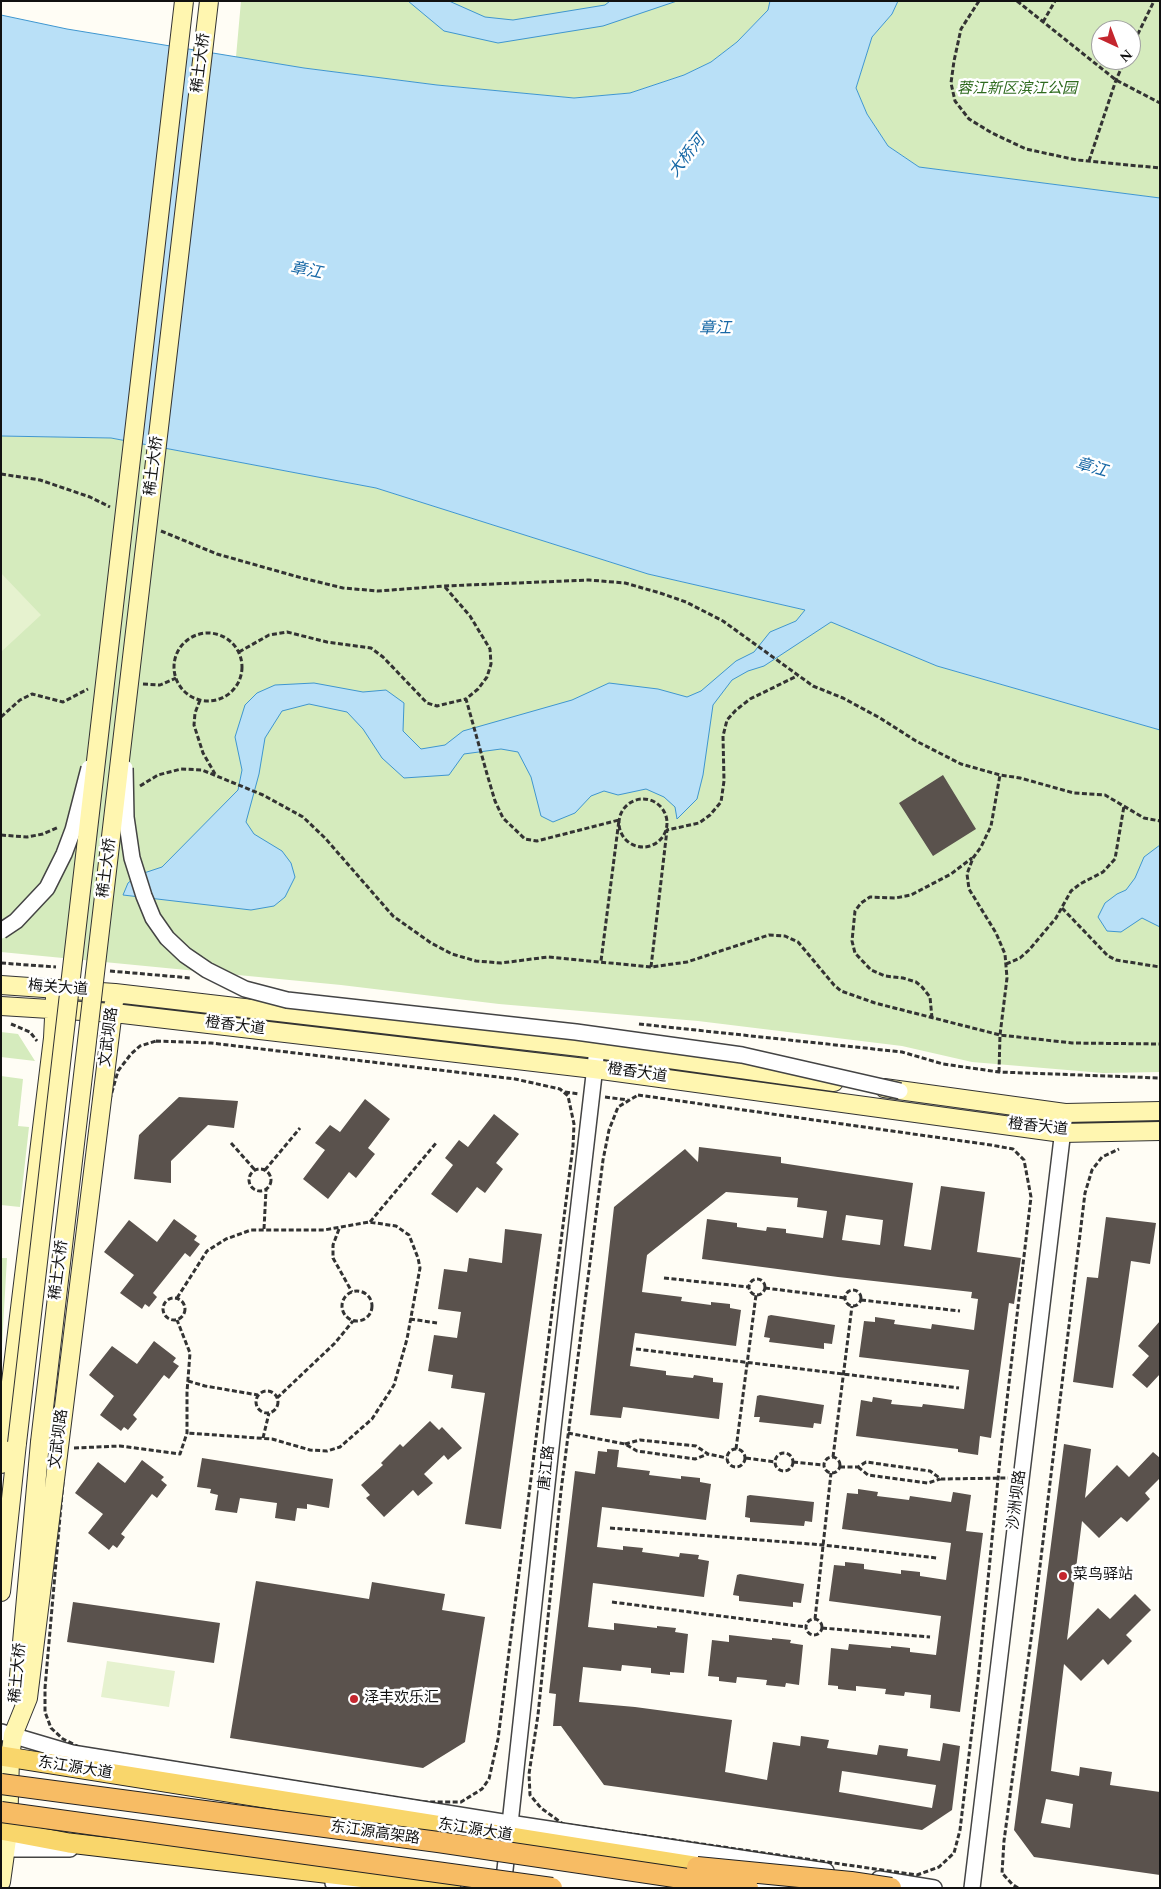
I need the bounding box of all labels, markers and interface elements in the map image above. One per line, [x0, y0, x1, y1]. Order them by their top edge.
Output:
north arrow [1091, 20, 1141, 70]
street label: 稀土大桥 [189, 32, 215, 94]
text: N [1115, 44, 1137, 67]
park label: 蓉江新区滨江公园 [957, 81, 1077, 99]
water label: 大桥河 [666, 132, 710, 182]
water label: 章江 [288, 260, 324, 284]
water label: 章江 [699, 320, 731, 340]
street label: 稀土大桥 [142, 435, 168, 497]
water label: 章江 [1073, 455, 1109, 483]
street label: 稀土大桥 [95, 837, 121, 899]
street label: 梅关大道 [27, 978, 89, 1000]
street label: 文武坝路 [97, 1006, 123, 1068]
street label: 橙香大道 [204, 1014, 266, 1040]
street label: 橙香大道 [606, 1061, 668, 1087]
street label: 橙香大道 [1007, 1116, 1069, 1140]
street label: 稀土大桥 [47, 1239, 73, 1301]
street label: 文武坝路 [47, 1408, 73, 1470]
street label: 唐江路 [537, 1445, 559, 1491]
street label: 沙洲坝路 [1005, 1469, 1031, 1531]
place label: 菜鸟驿站 [1073, 1567, 1133, 1585]
marker: 菜鸟驿站 [1057, 1570, 1069, 1582]
street label: 稀土大桥 [7, 1642, 31, 1704]
place label: 泽丰欢乐汇 [364, 1690, 439, 1708]
marker: 泽丰欢乐汇 [348, 1693, 360, 1705]
street label: 东江源大道 [37, 1754, 113, 1784]
street label: 东江源大道 [437, 1816, 513, 1846]
street label: 东江源高架路 [329, 1819, 421, 1849]

